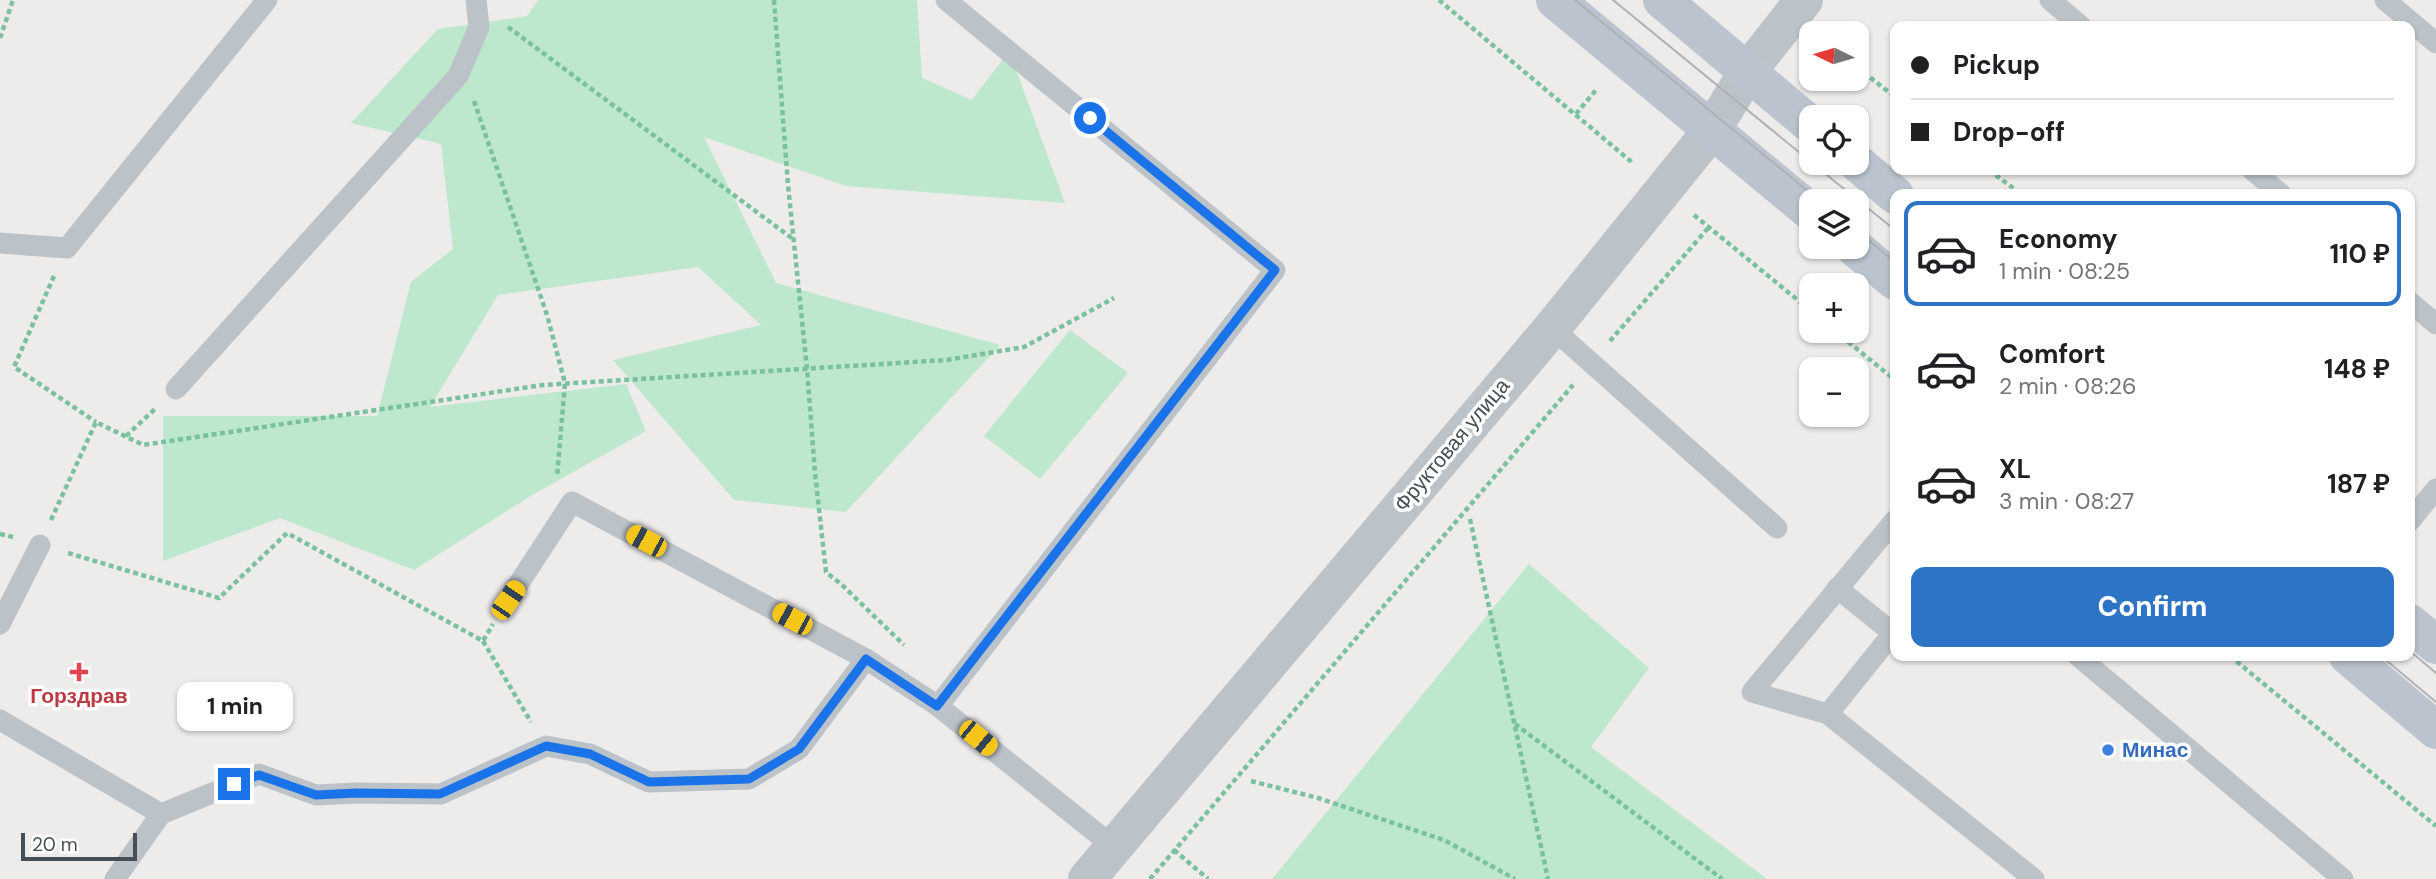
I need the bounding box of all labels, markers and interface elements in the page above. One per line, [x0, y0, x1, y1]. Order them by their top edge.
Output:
north arrow [1799, 21, 1869, 91]
map controls [1799, 21, 1869, 427]
text: Pickup [1953, 48, 2040, 82]
route start [1074, 102, 1106, 134]
button: locate [1799, 105, 1869, 175]
text: Drop-off [1953, 115, 2065, 149]
button: layers [1799, 189, 1869, 259]
icon: car [1915, 222, 1978, 285]
text: Economy [1999, 222, 2117, 256]
text: 110 ₽ [2330, 237, 2390, 271]
text: 1 min · 08:25 [1999, 256, 2130, 286]
button: + [1799, 273, 1869, 343]
icon: car [1915, 337, 1978, 400]
text: Comfort [1999, 337, 2105, 371]
text: 148 ₽ [2324, 352, 2390, 386]
button: − [1799, 357, 1869, 427]
text: 2 min · 08:26 [1999, 371, 2136, 401]
street label: Фруктовая улица [1388, 372, 1516, 517]
icon: car [1915, 452, 1978, 515]
text: XL [1999, 452, 2031, 486]
text: 187 ₽ [2327, 467, 2390, 501]
text: 3 min · 08:27 [1999, 486, 2134, 516]
car [623, 522, 670, 560]
button: Confirm [1911, 567, 2394, 647]
car [488, 577, 529, 623]
car [769, 600, 816, 638]
marker: Горздрав [71, 664, 87, 680]
place label: Горздрав [30, 682, 128, 710]
callout: 1 min [176, 682, 292, 732]
text: 1 min [207, 691, 263, 721]
car [956, 717, 1001, 759]
place label: Минас [2122, 736, 2189, 764]
marker: Минас [2100, 742, 2116, 758]
route end [218, 768, 250, 800]
scale bar [21, 830, 136, 862]
text: 20 m [32, 832, 78, 857]

